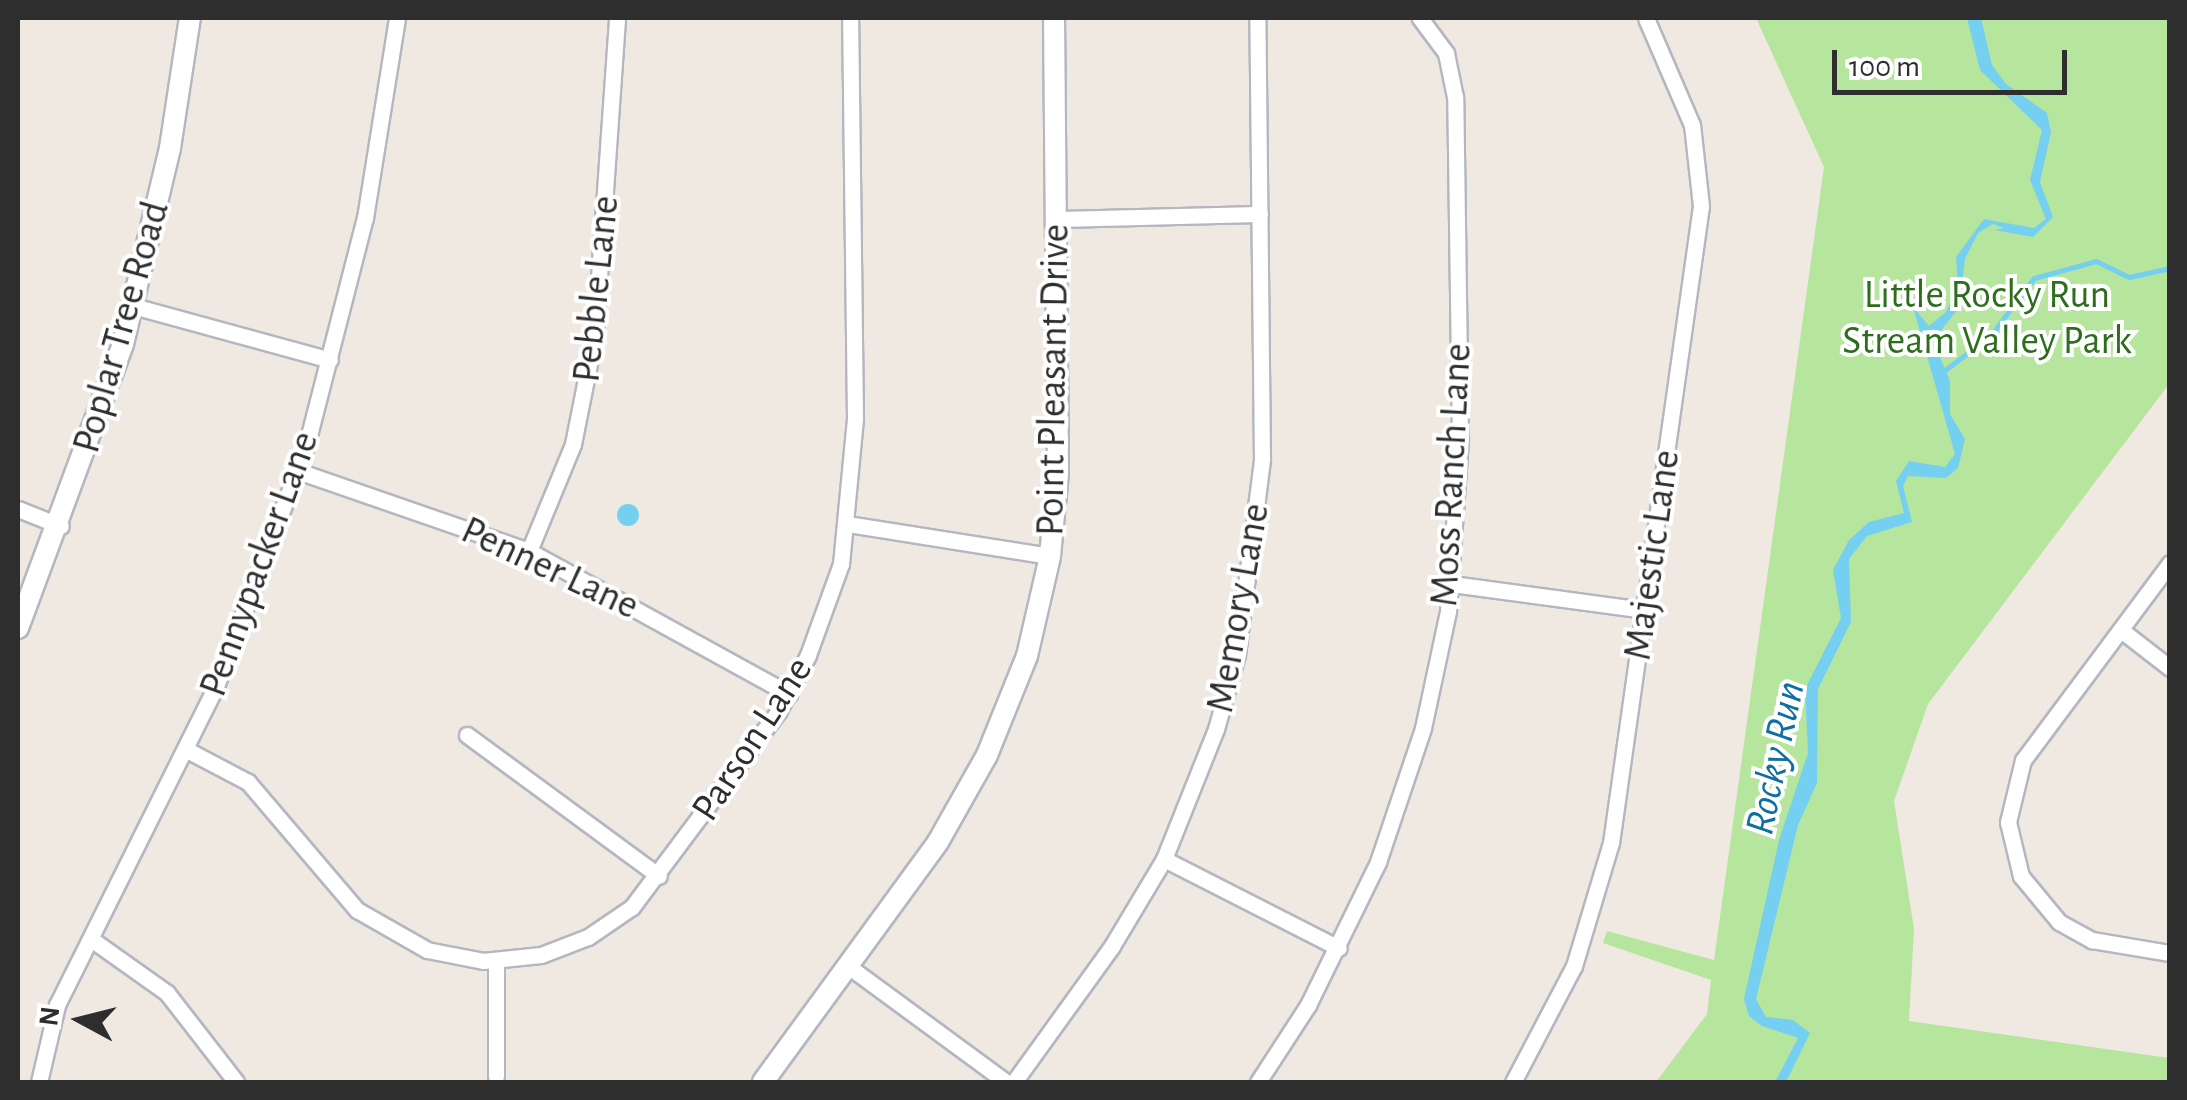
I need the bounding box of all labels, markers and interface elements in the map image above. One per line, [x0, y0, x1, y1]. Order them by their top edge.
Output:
scale bar [1837, 30, 2072, 92]
text: 100 m [1849, 52, 1920, 82]
street label: Pebble Lane [562, 193, 630, 385]
street label: Poplar Tree Road [62, 196, 180, 458]
street label: Point Pleasant Drive [1026, 224, 1080, 536]
park label: Little Rocky Run Stream Valley Park [1842, 271, 2132, 365]
street label: Moss Ranch Lane [1420, 342, 1482, 608]
street label: Pennypacker Lane [189, 425, 329, 703]
street label: Majestic Lane [1614, 447, 1690, 663]
street label: Memory Lane [1196, 500, 1280, 716]
street label: Penner Lane [454, 506, 646, 630]
street label: Parson Lane [681, 648, 823, 830]
water label: Rocky Run [1734, 677, 1816, 839]
north arrow [30, 970, 130, 1070]
text: N [35, 1005, 65, 1028]

